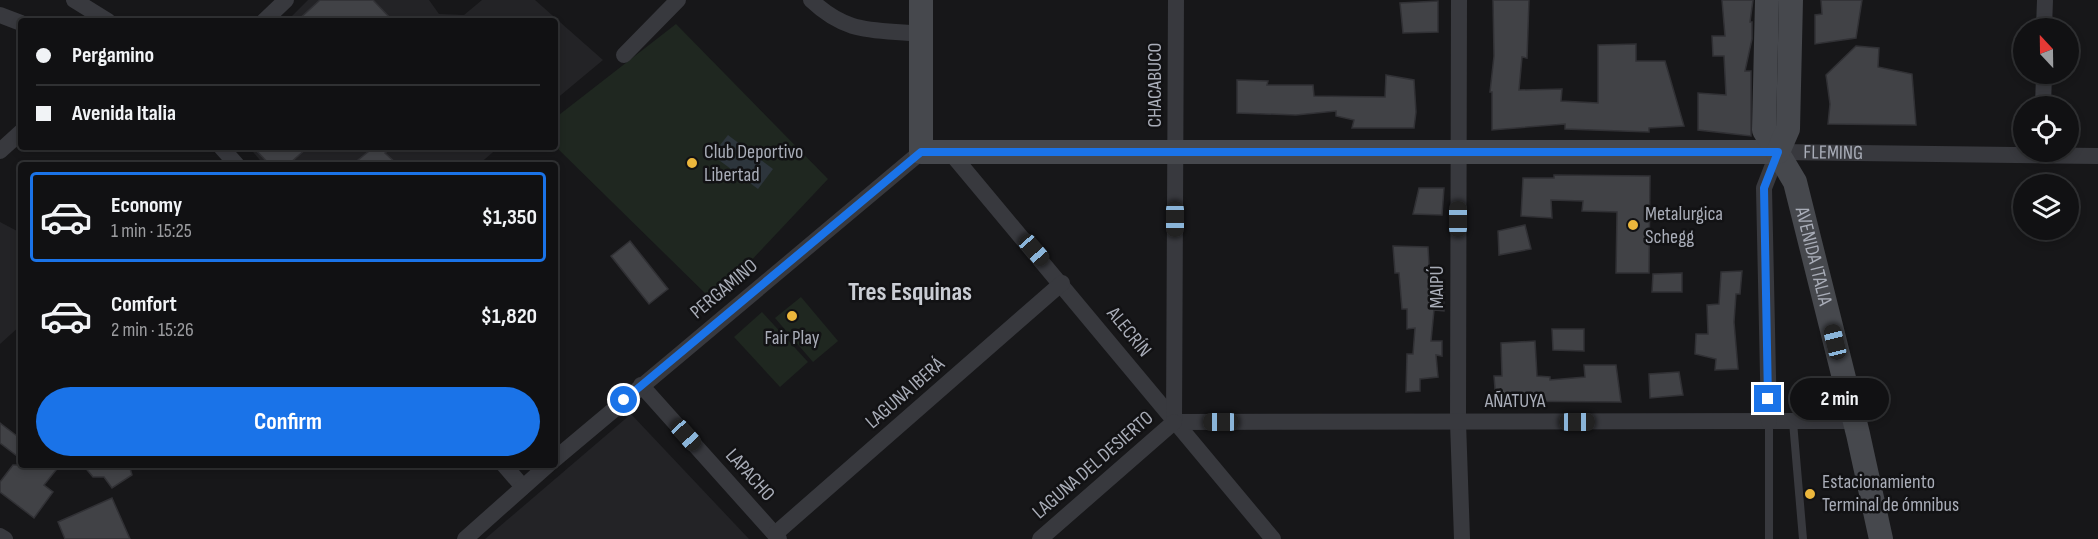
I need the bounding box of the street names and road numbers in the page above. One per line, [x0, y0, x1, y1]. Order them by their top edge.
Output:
street label: CHACABUCO [1143, 43, 1167, 127]
street label: FLEMING [1803, 140, 1863, 165]
street label: AVENIDA ITALIA [1789, 203, 1838, 308]
street label: PERGAMINO [686, 254, 762, 324]
street label: MAIPÚ [1425, 266, 1449, 308]
street label: ALECRÍN [1101, 301, 1156, 362]
street label: LAGUNA IBERÁ [861, 352, 950, 434]
street label: AÑATUYA [1484, 389, 1546, 413]
street label: LAGUNA DEL DESIERTO [1028, 406, 1158, 524]
street label: LAPACHO [720, 444, 780, 506]

